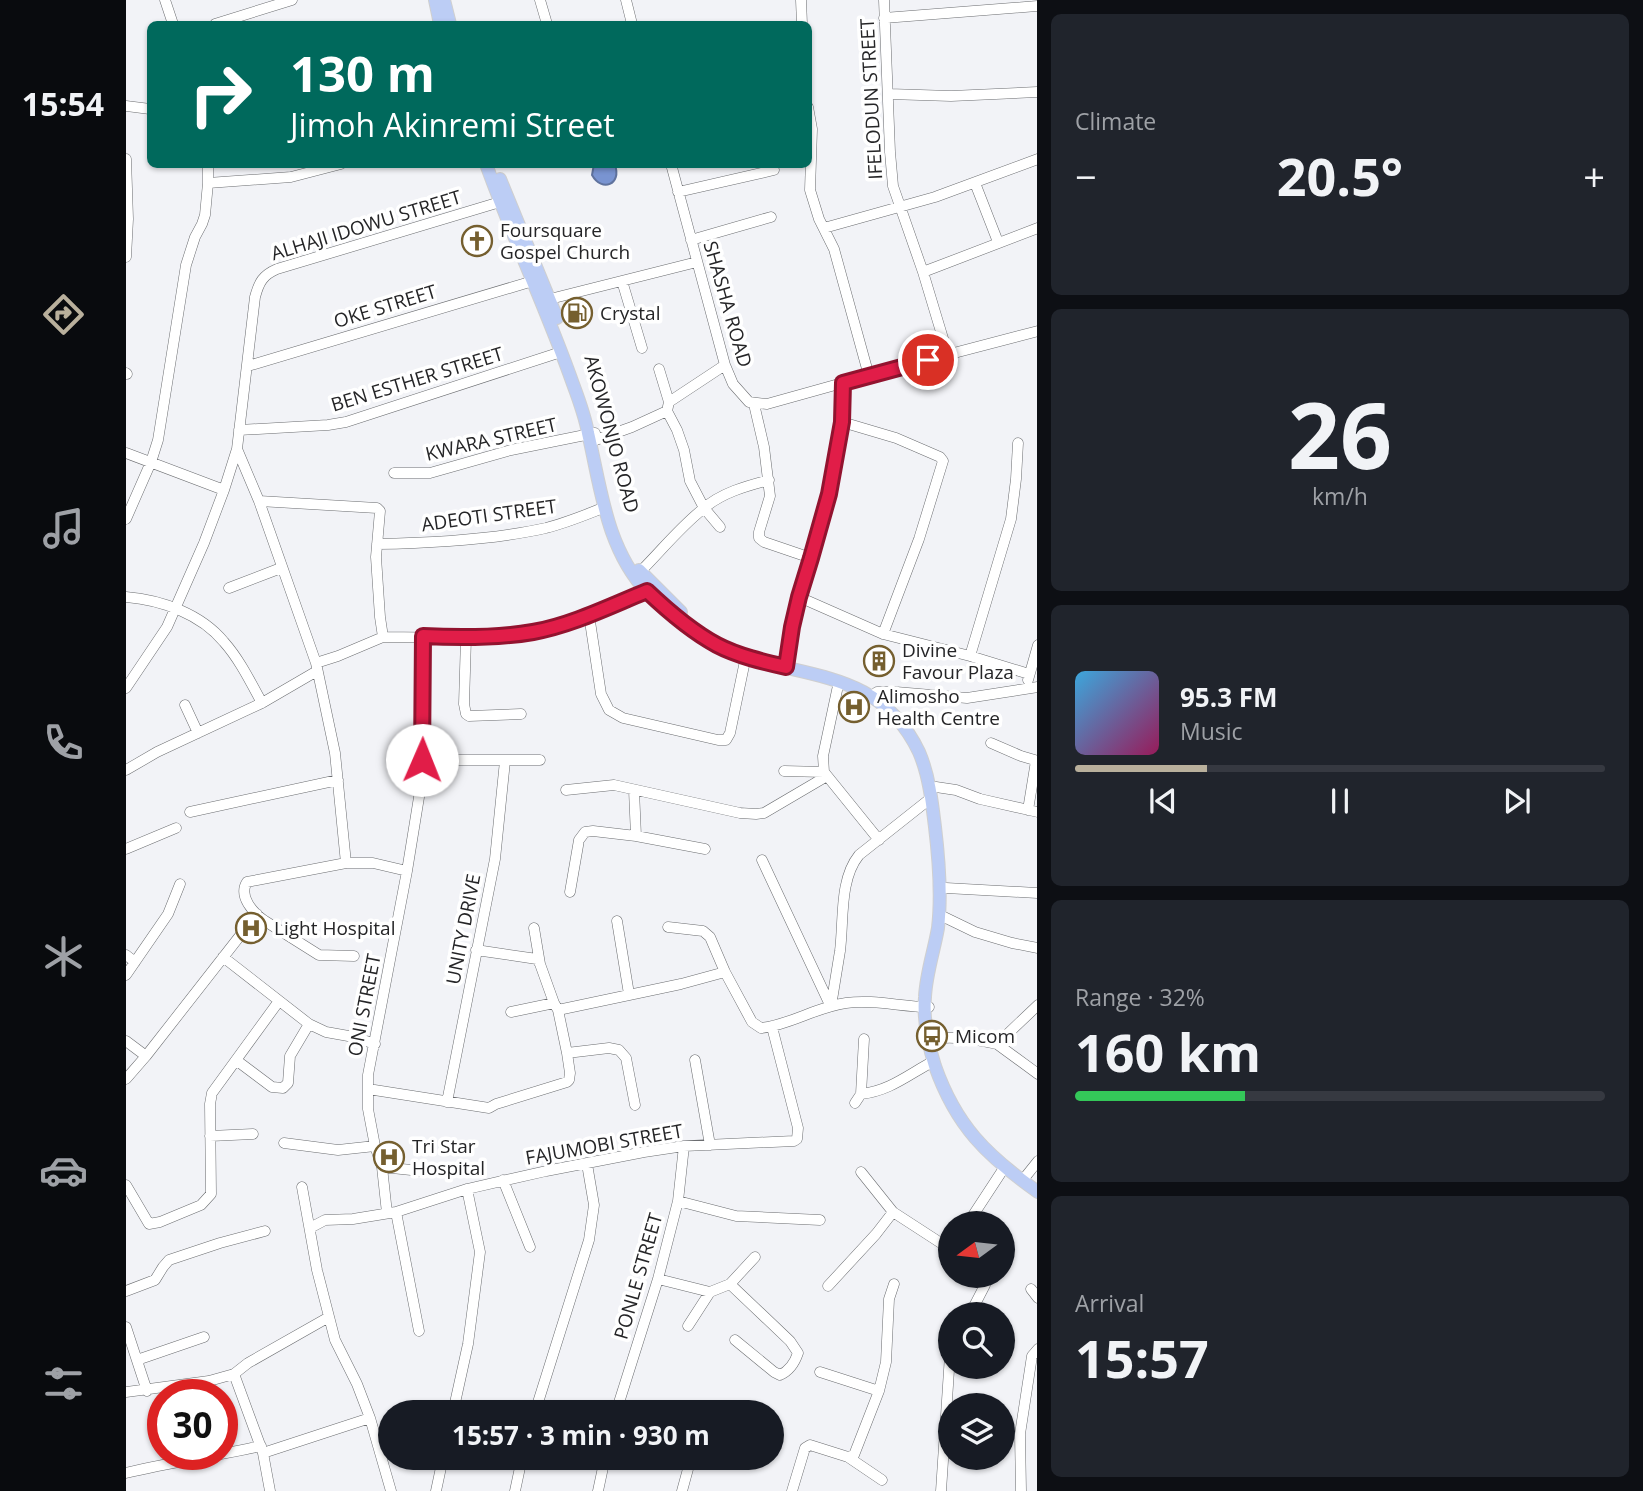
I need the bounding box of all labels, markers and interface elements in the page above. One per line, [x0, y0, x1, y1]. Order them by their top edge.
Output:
street label: IFELODUN STREET [854, 17, 888, 180]
text: 130 m [290, 40, 435, 106]
icon: right [175, 49, 266, 140]
text: 15:54 [22, 82, 104, 125]
text: Jimoh Akinremi Street [290, 103, 615, 146]
text: Climate [1075, 105, 1156, 137]
text: 20.5° [1277, 140, 1403, 211]
text: − [1075, 150, 1097, 202]
text: + [1583, 150, 1605, 202]
street label: ALHAJI IDOWU STREET [268, 184, 465, 266]
place label: Foursquare Gospel Church [500, 217, 630, 265]
church icon: Foursquare Gospel Church [460, 224, 494, 258]
street label: SHASHA ROAD [698, 238, 758, 370]
street label: OKE STREET [330, 278, 440, 334]
icon: directions [39, 290, 88, 339]
fuel station icon: Crystal [560, 296, 594, 330]
place label: Crystal [600, 300, 660, 326]
pin [898, 330, 958, 390]
street label: BEN ESTHER STREET [328, 340, 507, 418]
icon: arrive [909, 341, 947, 379]
street label: AKOWONJO ROAD [578, 352, 646, 516]
text: 26 [1288, 372, 1392, 496]
street label: KWARA STREET [423, 411, 560, 467]
text: km/h [1312, 480, 1368, 512]
street label: ADEOTI STREET [420, 493, 559, 537]
icon: music [39, 504, 88, 553]
place label: Divine Favour Plaza [902, 637, 1014, 685]
building icon: Divine Favour Plaza [862, 644, 896, 678]
text: 95.3 FM [1180, 679, 1278, 715]
place label: Alimosho Health Centre [877, 683, 1000, 731]
hospital icon: Alimosho Health Centre [837, 690, 871, 724]
text: Music [1180, 715, 1243, 747]
icon: phone [39, 718, 88, 767]
position arrow [385, 723, 459, 797]
icon: previous [1144, 782, 1182, 820]
icon: pause [1321, 782, 1359, 820]
icon: next [1498, 782, 1536, 820]
street label: UNITY DRIVE [440, 871, 486, 987]
hospital icon: Light Hospital [234, 911, 268, 945]
place label: Light Hospital [274, 915, 395, 941]
icon: climate [39, 932, 88, 981]
street label: ONI STREET [341, 951, 387, 1058]
text: Range · 32% [1075, 981, 1205, 1013]
text: 160 km [1075, 1016, 1261, 1087]
bus stop icon: Micom [915, 1019, 949, 1053]
place label: Micom [955, 1023, 1015, 1049]
street label: FAJUMOBI STREET [523, 1117, 685, 1171]
place label: Tri Star Hospital [412, 1133, 485, 1181]
hospital icon: Tri Star Hospital [372, 1140, 406, 1174]
icon: car [39, 1146, 88, 1195]
street label: PONLE STREET [608, 1209, 669, 1342]
north arrow [938, 1211, 1015, 1288]
map controls [938, 1211, 1015, 1470]
text: Arrival [1075, 1287, 1144, 1319]
button: search [938, 1302, 1015, 1379]
text: 15:57 [1075, 1322, 1209, 1393]
icon: filters [39, 1359, 88, 1408]
speed limit sign: 30 [147, 1379, 238, 1470]
button: layers [938, 1393, 1015, 1470]
text: 15:57 · 3 min · 930 m [452, 1417, 710, 1453]

